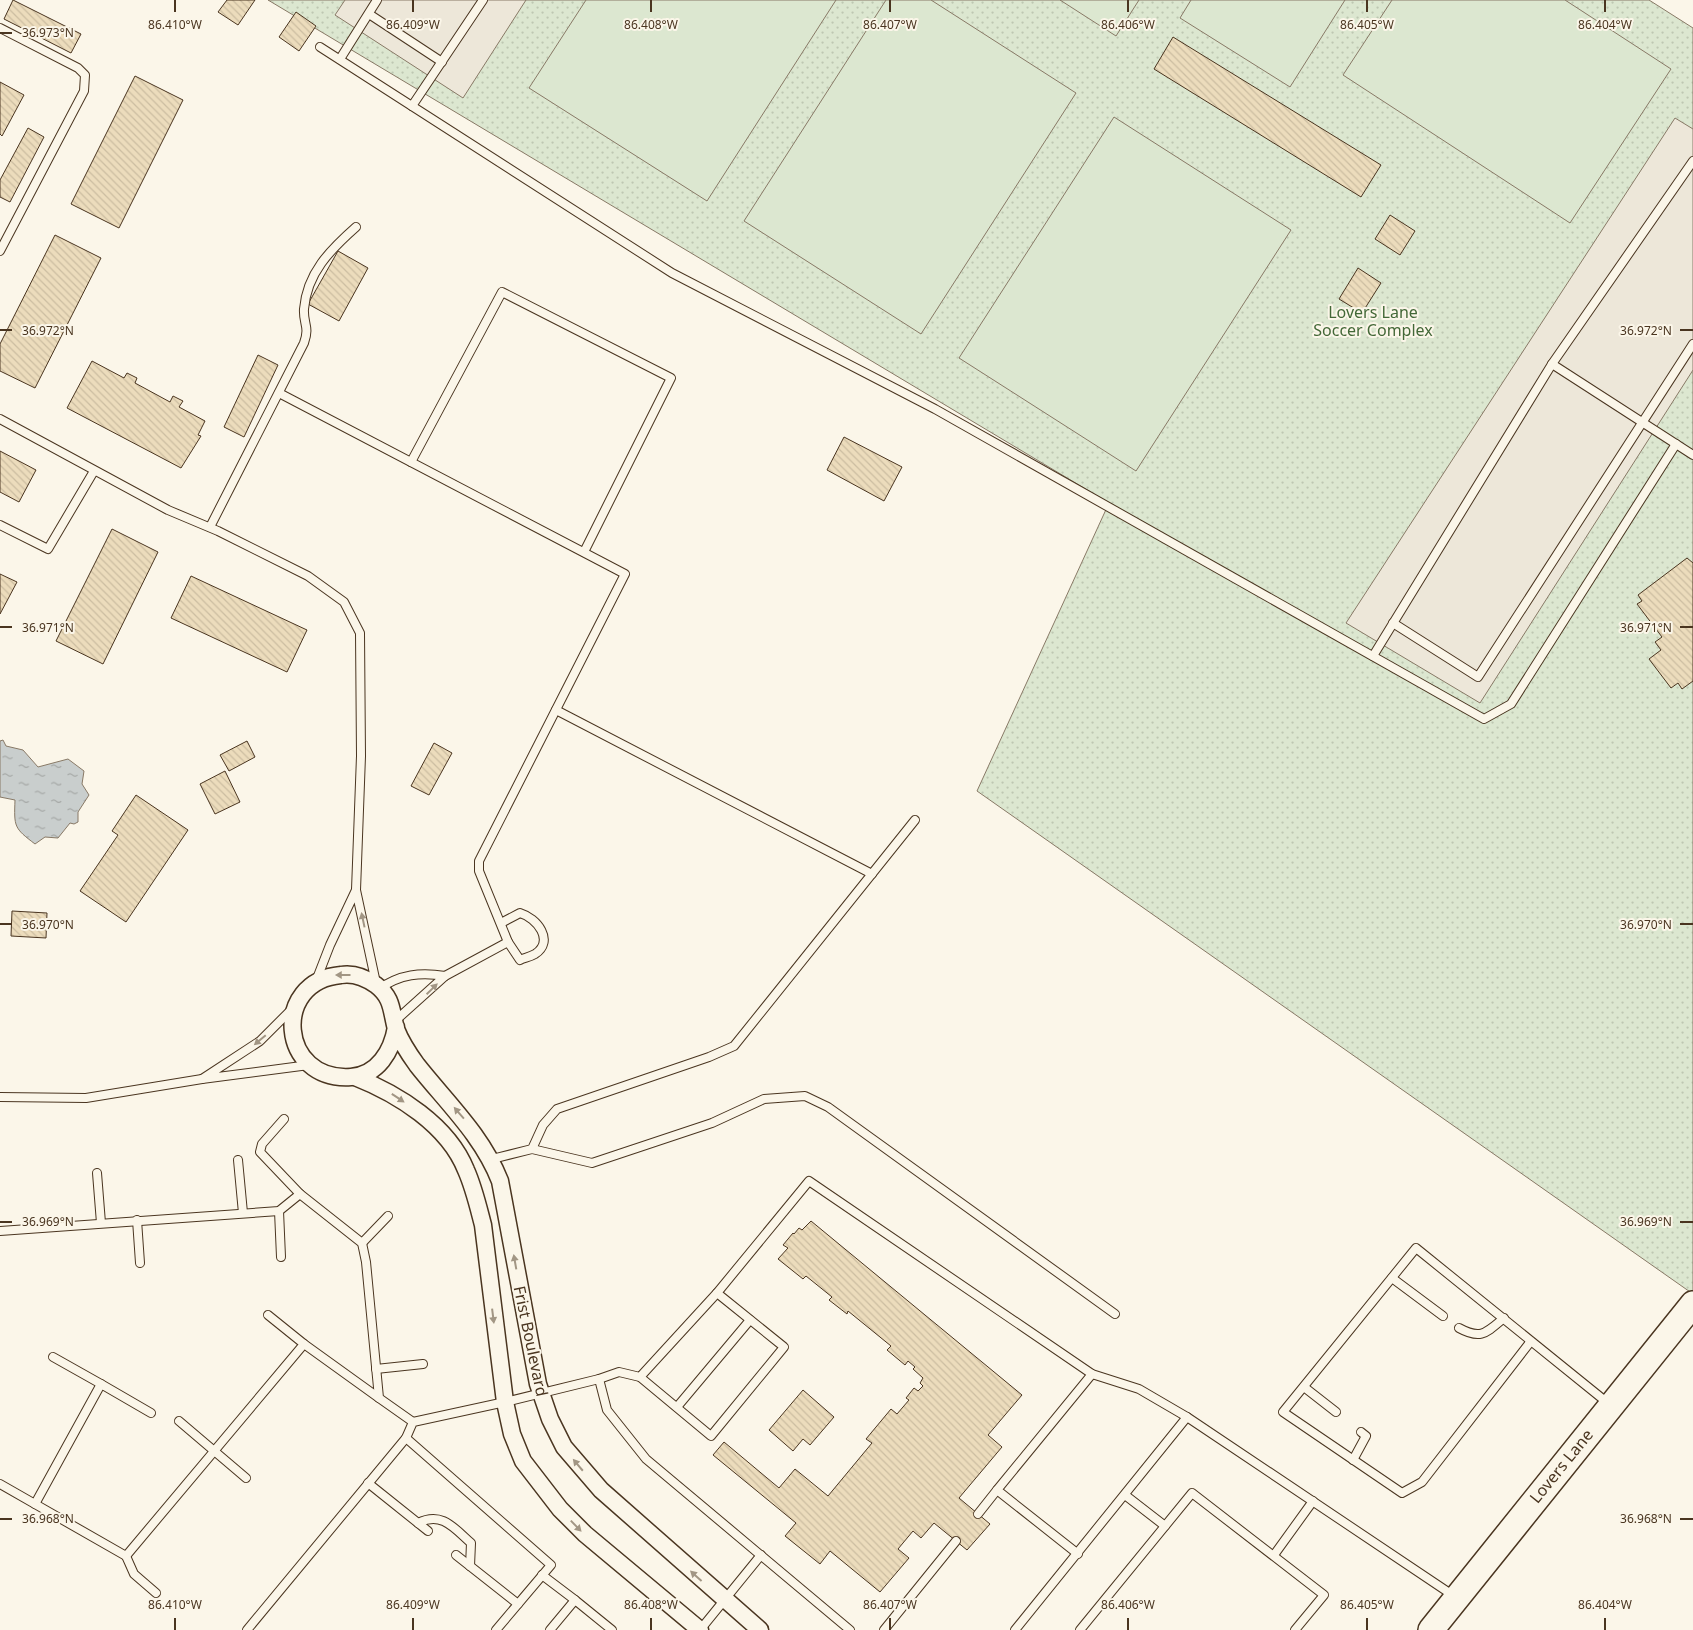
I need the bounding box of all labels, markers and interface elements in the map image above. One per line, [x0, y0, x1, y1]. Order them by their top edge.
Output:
text: 86.410°W [148, 16, 202, 33]
text: 86.409°W [386, 16, 440, 33]
text: 86.408°W [624, 16, 678, 33]
text: 86.407°W [863, 16, 917, 33]
text: 86.406°W [1101, 16, 1155, 33]
text: 86.405°W [1340, 16, 1394, 33]
text: 86.404°W [1578, 16, 1632, 33]
text: 36.973°N [22, 24, 74, 41]
park label: Lovers Lane Soccer Complex [1313, 301, 1433, 341]
text: 36.972°N [22, 322, 74, 339]
text: 36.972°N [1620, 322, 1672, 339]
text: 36.971°N [22, 619, 74, 636]
text: 36.971°N [1620, 619, 1672, 636]
one-way arrow [359, 913, 367, 928]
text: 36.970°N [22, 916, 74, 933]
text: 36.970°N [1620, 916, 1672, 933]
one-way arrow [335, 971, 351, 979]
one-way arrow [426, 983, 438, 995]
one-way arrow [254, 1034, 267, 1045]
one-way arrow [391, 1093, 405, 1103]
one-way arrow [453, 1108, 465, 1120]
text: 36.969°N [22, 1213, 74, 1230]
text: 36.969°N [1620, 1213, 1672, 1230]
one-way arrow [510, 1254, 518, 1270]
street label: Frist Boulevard [509, 1284, 553, 1398]
one-way arrow [489, 1309, 497, 1325]
street label: Lovers Lane [1524, 1424, 1598, 1508]
one-way arrow [572, 1459, 583, 1472]
text: 36.968°N [22, 1510, 74, 1527]
text: 36.968°N [1620, 1510, 1672, 1527]
one-way arrow [570, 1519, 582, 1531]
one-way arrow [691, 1570, 703, 1582]
text: 86.410°W [148, 1596, 202, 1613]
text: 86.409°W [386, 1596, 440, 1613]
text: 86.408°W [624, 1596, 678, 1613]
text: 86.407°W [863, 1596, 917, 1613]
text: 86.406°W [1101, 1596, 1155, 1613]
text: 86.405°W [1340, 1596, 1394, 1613]
text: 86.404°W [1578, 1596, 1632, 1613]

